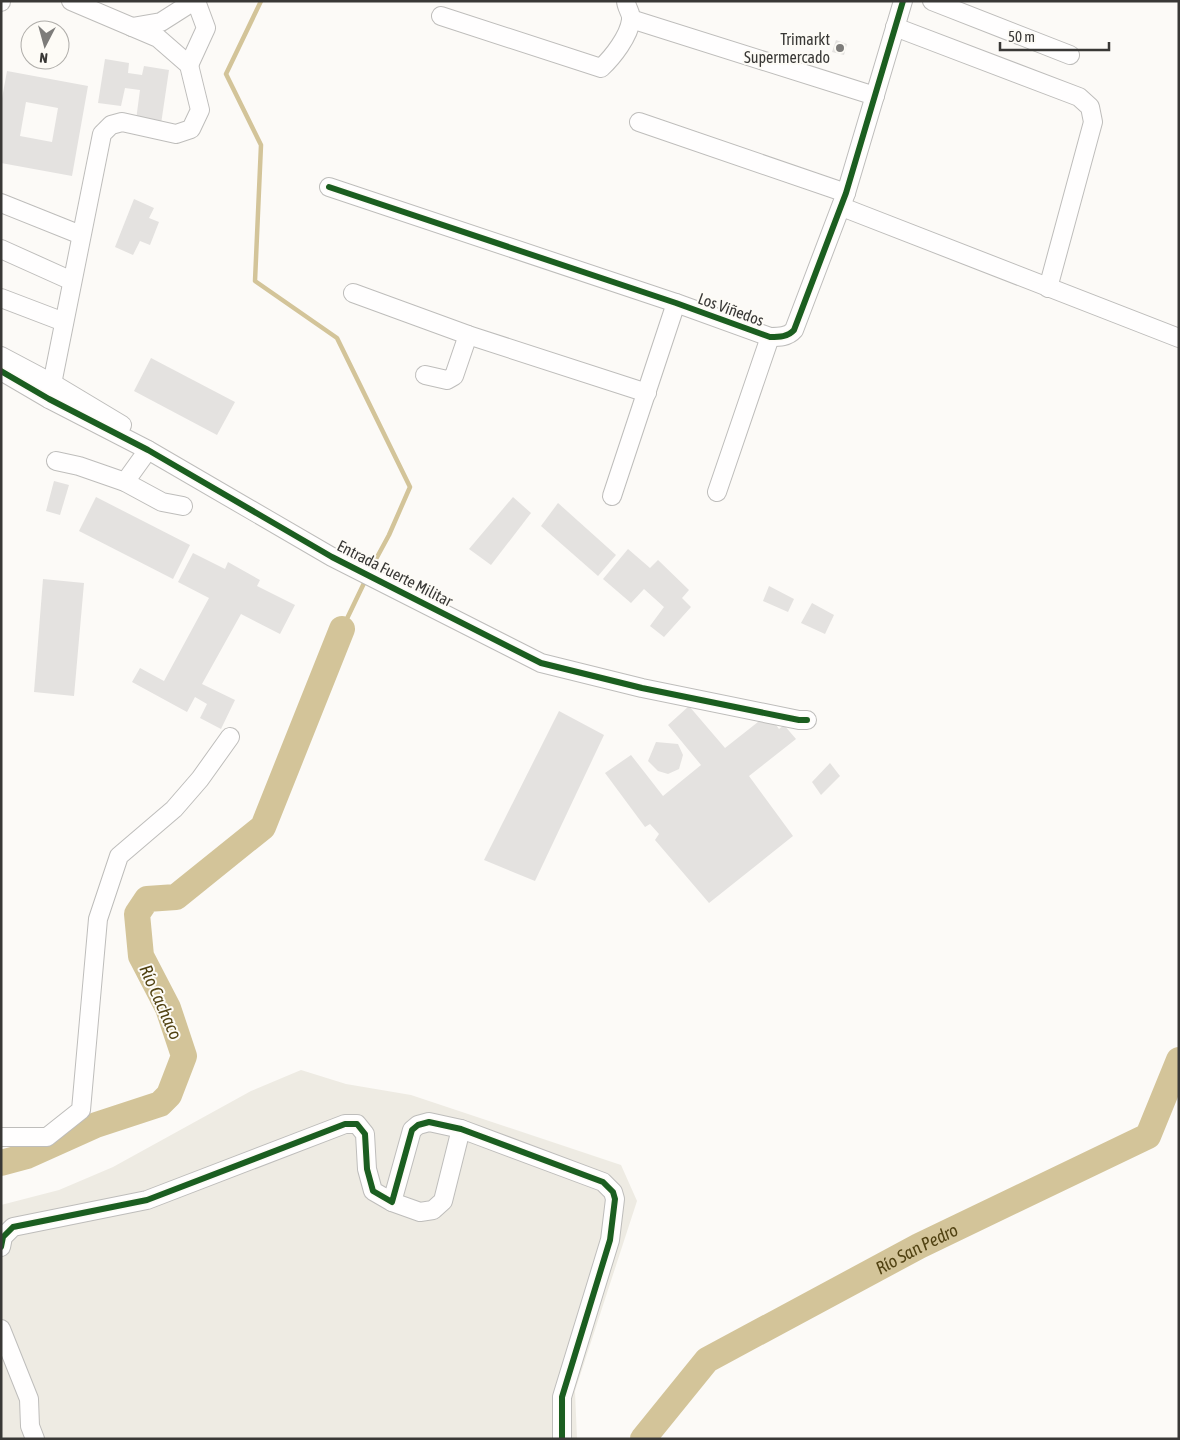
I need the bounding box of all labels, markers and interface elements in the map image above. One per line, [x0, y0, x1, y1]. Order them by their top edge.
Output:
north arrow [20, 20, 70, 70]
scale bar [1000, 20, 1109, 52]
text: 50 m [1008, 28, 1035, 45]
place label: Trimarkt Supermercado [744, 30, 830, 67]
marker: Trimarkt Supermercado [834, 42, 846, 54]
text: N [39, 50, 49, 66]
street label: Los Viñedos [696, 289, 767, 329]
street label: Entrada Fuerte Militar [334, 536, 456, 610]
water label: Río Cachaco [135, 961, 187, 1043]
water label: Río San Pedro [872, 1219, 961, 1278]

